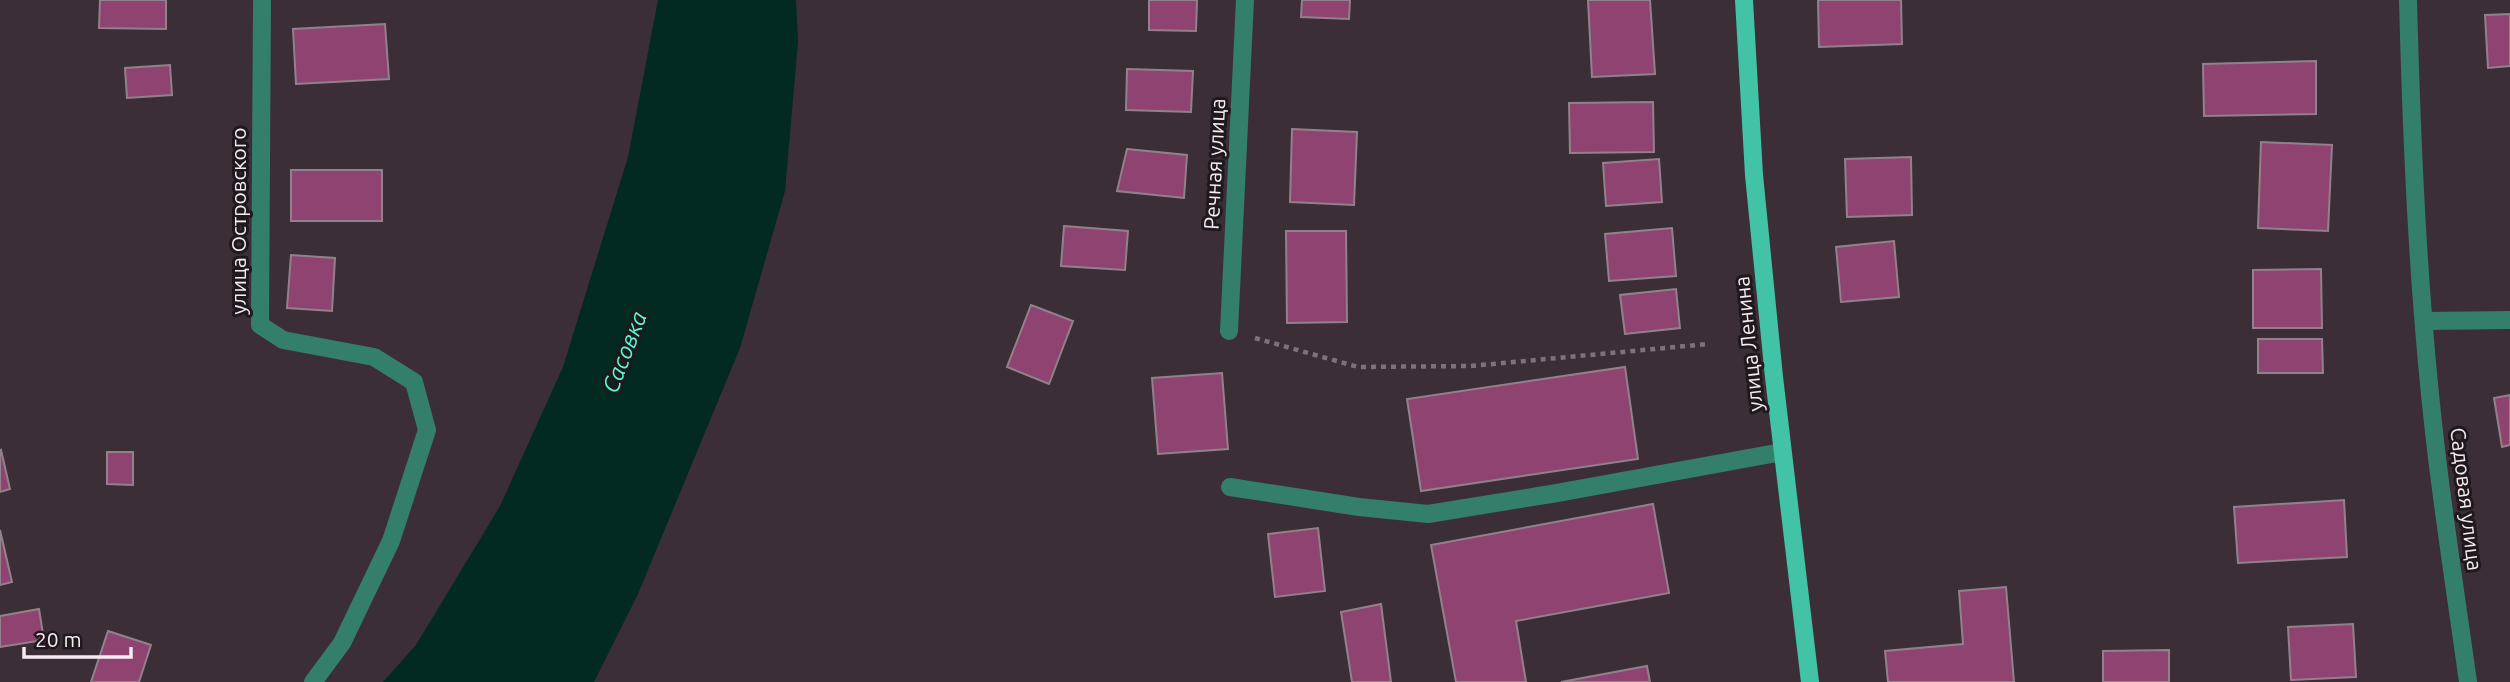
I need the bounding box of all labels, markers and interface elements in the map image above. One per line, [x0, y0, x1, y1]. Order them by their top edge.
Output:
street label: Речная улица [1199, 98, 1229, 230]
street label: улица Островского [226, 127, 250, 315]
street label: улица Ленина [1729, 275, 1767, 413]
water label: Сасовка [597, 308, 651, 396]
street label: Садовая улица [2446, 426, 2488, 572]
scale bar [24, 616, 131, 660]
text: 20 m [35, 627, 82, 651]

